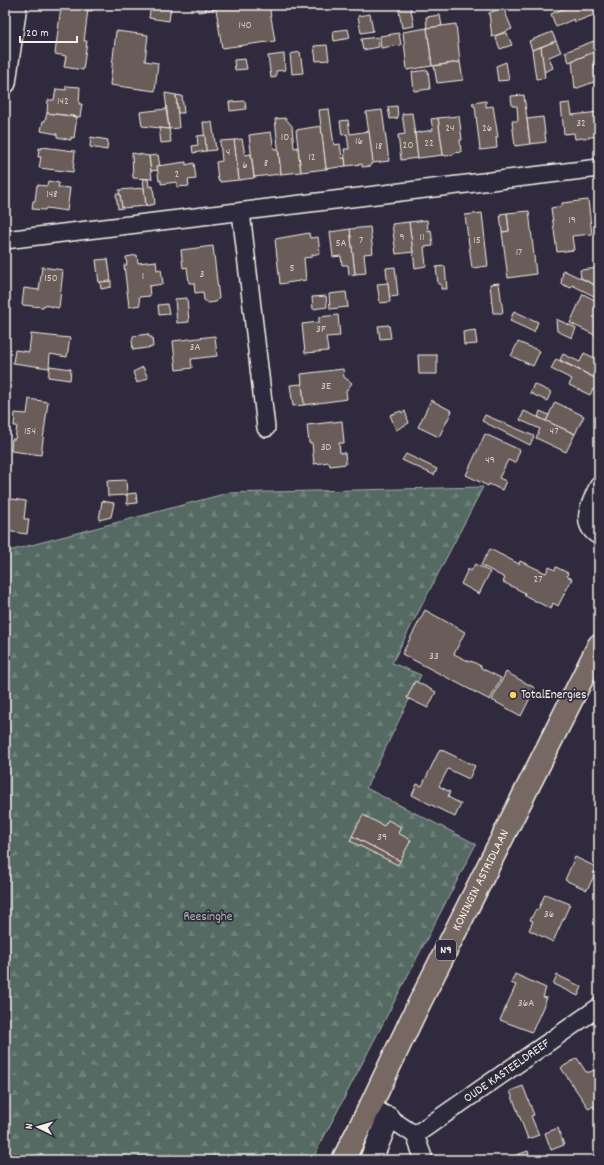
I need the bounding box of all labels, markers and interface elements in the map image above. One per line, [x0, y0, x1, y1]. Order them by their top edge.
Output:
scale bar [20, 18, 77, 44]
house number: 140 [239, 18, 251, 34]
text: 20 m [26, 25, 49, 42]
house number: 142 [57, 94, 69, 110]
house number: 32 [576, 116, 586, 132]
house number: 24 [445, 121, 455, 137]
house number: 26 [482, 121, 492, 137]
house number: 10 [281, 130, 289, 146]
house number: 16 [355, 134, 363, 150]
house number: 22 [424, 136, 434, 152]
house number: 20 [403, 138, 413, 154]
house number: 18 [376, 139, 382, 155]
house number: 4 [226, 145, 230, 161]
house number: 12 [308, 150, 316, 166]
house number: 8 [264, 156, 268, 172]
house number: 6 [242, 158, 248, 174]
house number: 2 [175, 167, 180, 183]
house number: 148 [46, 187, 58, 203]
house number: 19 [568, 213, 576, 229]
house number: 9 [399, 230, 405, 246]
house number: 11 [420, 230, 424, 246]
house number: 7 [359, 233, 363, 249]
house number: 15 [473, 233, 481, 249]
house number: 5A [335, 236, 347, 252]
house number: 17 [516, 245, 522, 261]
house number: 5 [289, 261, 295, 277]
house number: 3 [200, 267, 205, 283]
house number: 1 [142, 269, 144, 285]
house number: 150 [44, 271, 58, 287]
house number: 3F [316, 322, 326, 338]
house number: 3A [190, 340, 200, 356]
house number: 3E [321, 379, 331, 395]
house number: 154 [24, 424, 36, 440]
house number: 47 [550, 424, 558, 440]
house number: 3D [321, 440, 332, 456]
house number: 49 [485, 453, 495, 469]
house number: 27 [533, 572, 543, 588]
house number: 33 [429, 649, 439, 665]
place label: TotalEnergies [521, 686, 587, 705]
marker: TotalEnergies [508, 690, 518, 700]
street label: KONINGIN ASTRIDLAAN [448, 826, 515, 934]
house number: 39 [377, 830, 387, 846]
house number: 36 [544, 907, 554, 923]
park label: Reesinghe [184, 908, 233, 927]
road number: N9 [436, 940, 456, 960]
house number: 36A [518, 996, 534, 1012]
street label: OUDE KASTEELDREEF [460, 1034, 554, 1108]
north arrow [18, 1107, 58, 1147]
text: N [22, 1122, 38, 1130]

